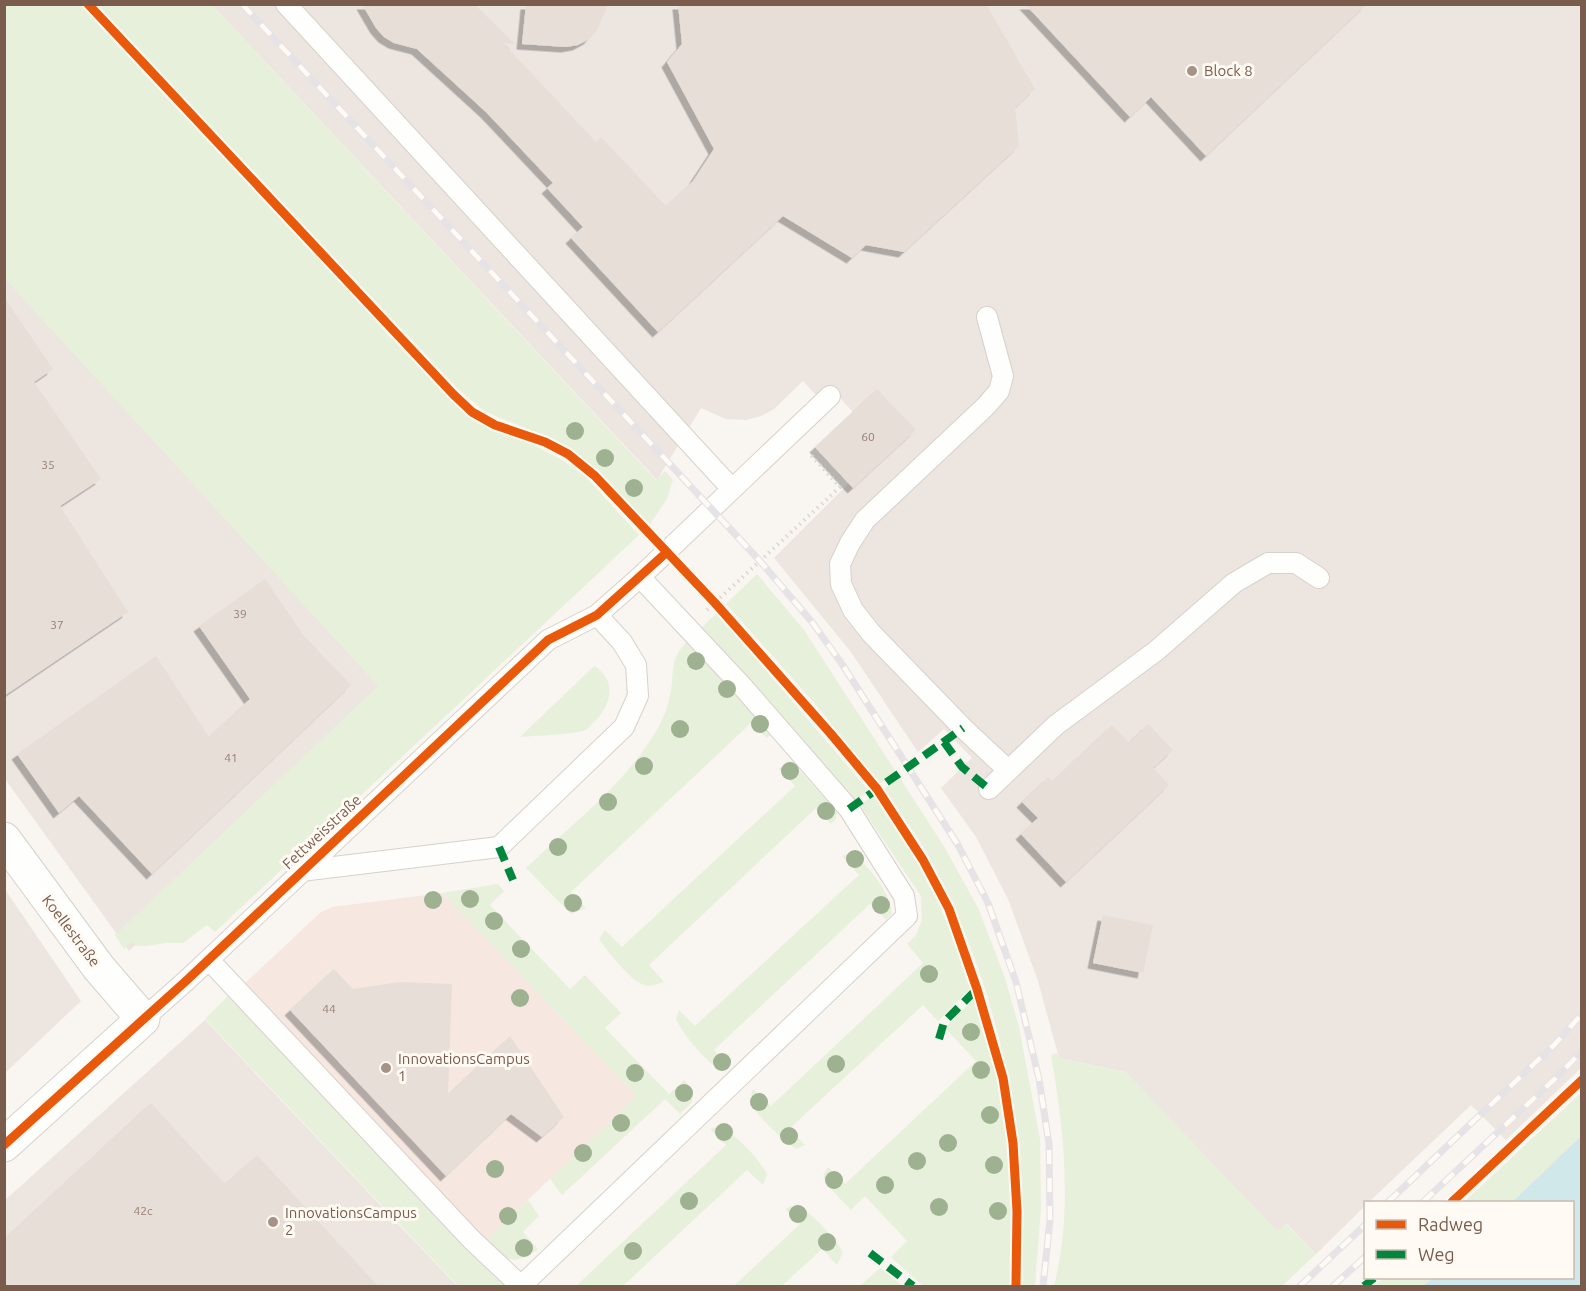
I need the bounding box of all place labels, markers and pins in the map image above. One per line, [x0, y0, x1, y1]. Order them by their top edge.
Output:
place label: Block 8 [1204, 62, 1253, 79]
marker: Block 8 [1185, 64, 1199, 78]
place label: InnovationsCampus 1 [398, 1050, 530, 1084]
marker: InnovationsCampus 1 [379, 1061, 393, 1075]
place label: InnovationsCampus 2 [285, 1204, 417, 1238]
marker: InnovationsCampus 2 [266, 1215, 280, 1229]

